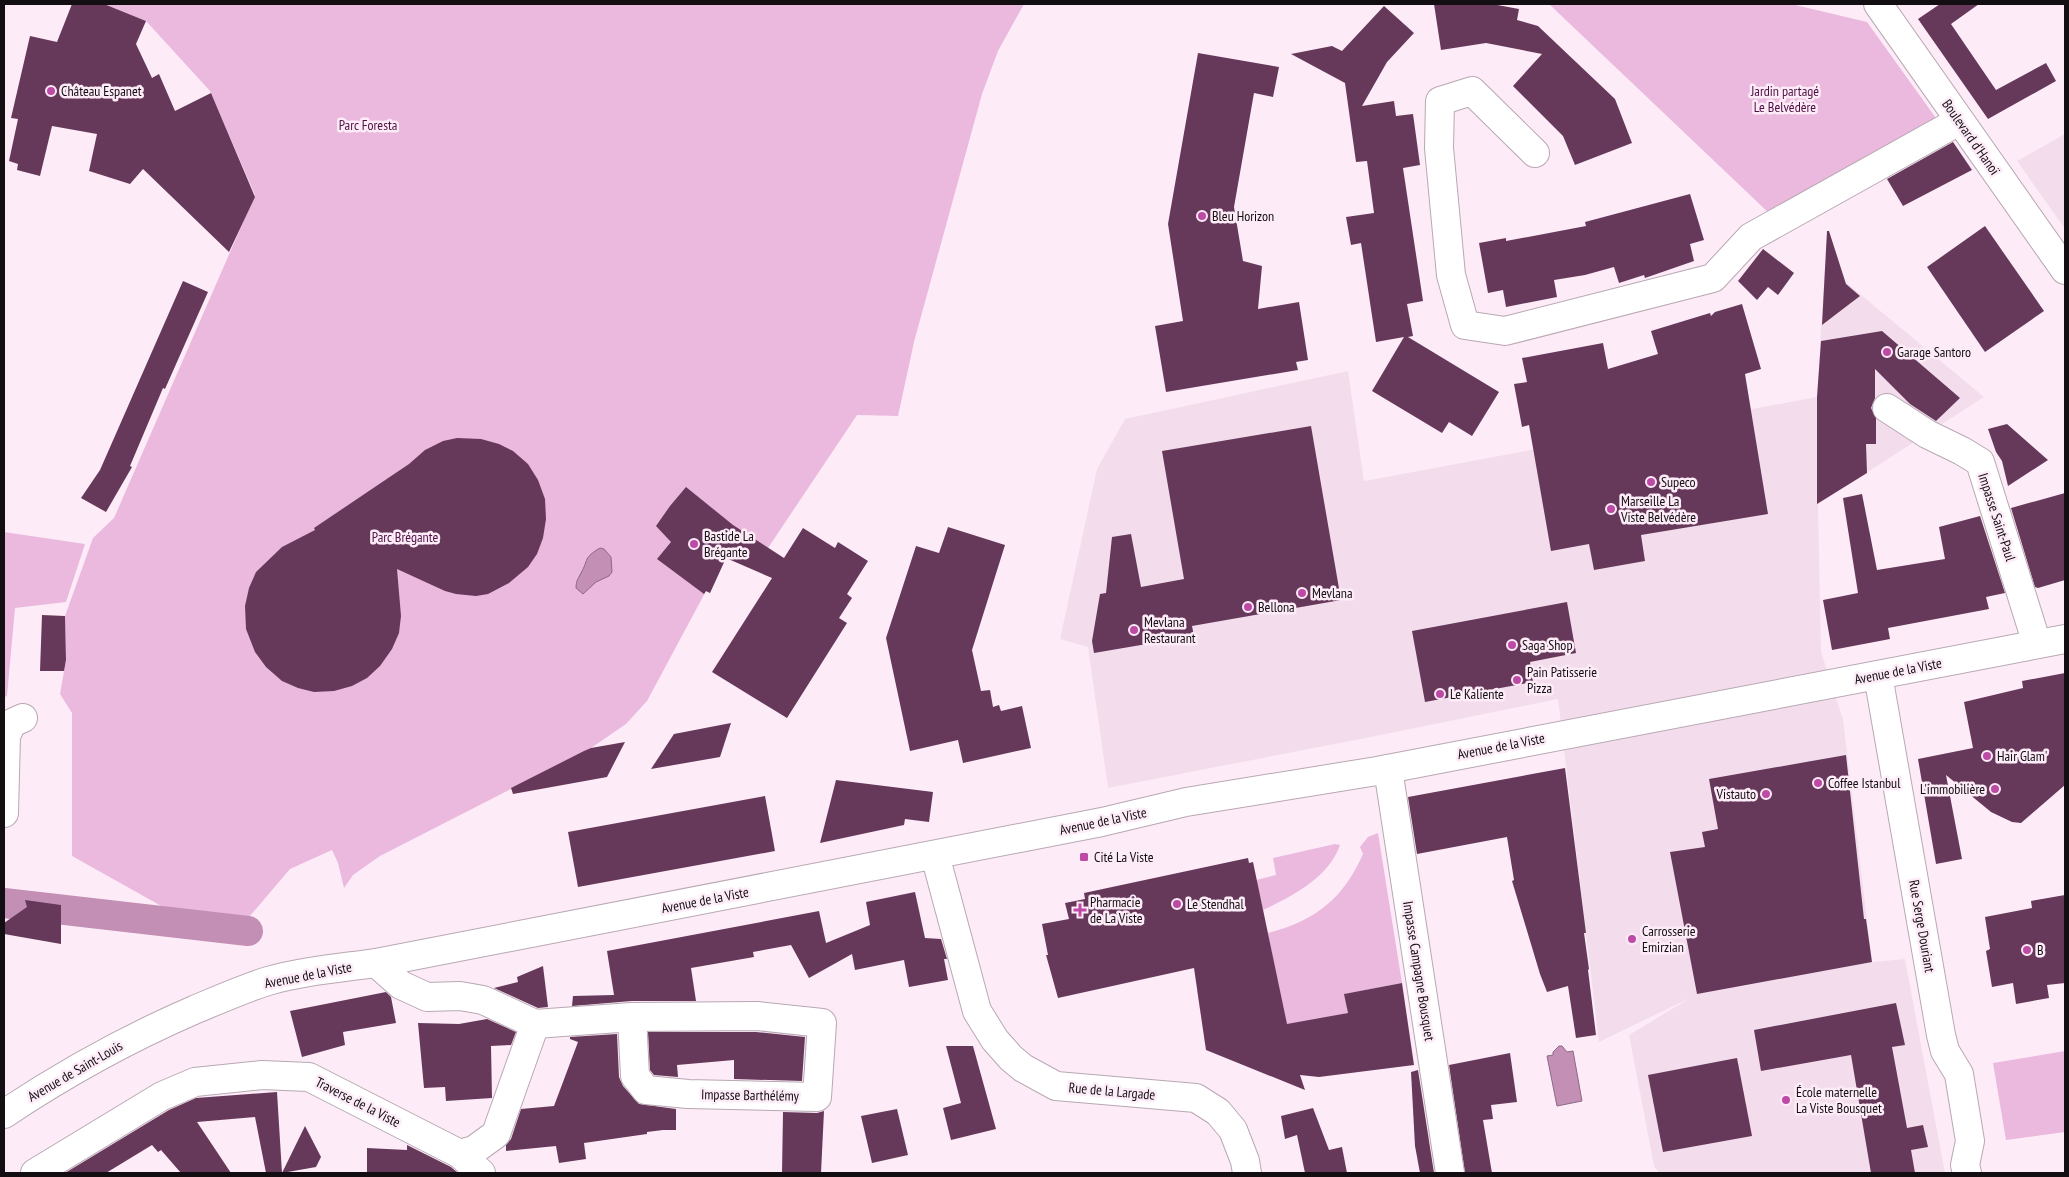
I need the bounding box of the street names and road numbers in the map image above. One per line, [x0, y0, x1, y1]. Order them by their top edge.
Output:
street label: Boulevard d'Hanoï [1938, 96, 2004, 179]
street label: Impasse Saint-Paul [1974, 471, 2020, 564]
street label: Avenue de la Viste [1853, 654, 1943, 688]
street label: Avenue de la Viste [1456, 729, 1546, 763]
street label: Avenue de la Viste [1058, 803, 1148, 839]
street label: Rue Serge Douriant [1905, 878, 1939, 974]
street label: Avenue de la Viste [660, 883, 750, 917]
street label: Impasse Campagne Bousquet [1399, 900, 1439, 1042]
street label: Avenue de la Viste [263, 958, 353, 992]
street label: Avenue de Saint-Louis [24, 1036, 126, 1105]
street label: Traverse de la Viste [312, 1073, 404, 1131]
street label: Rue de la Largade [1068, 1078, 1156, 1104]
street label: Impasse Barthélémy [701, 1085, 800, 1105]

